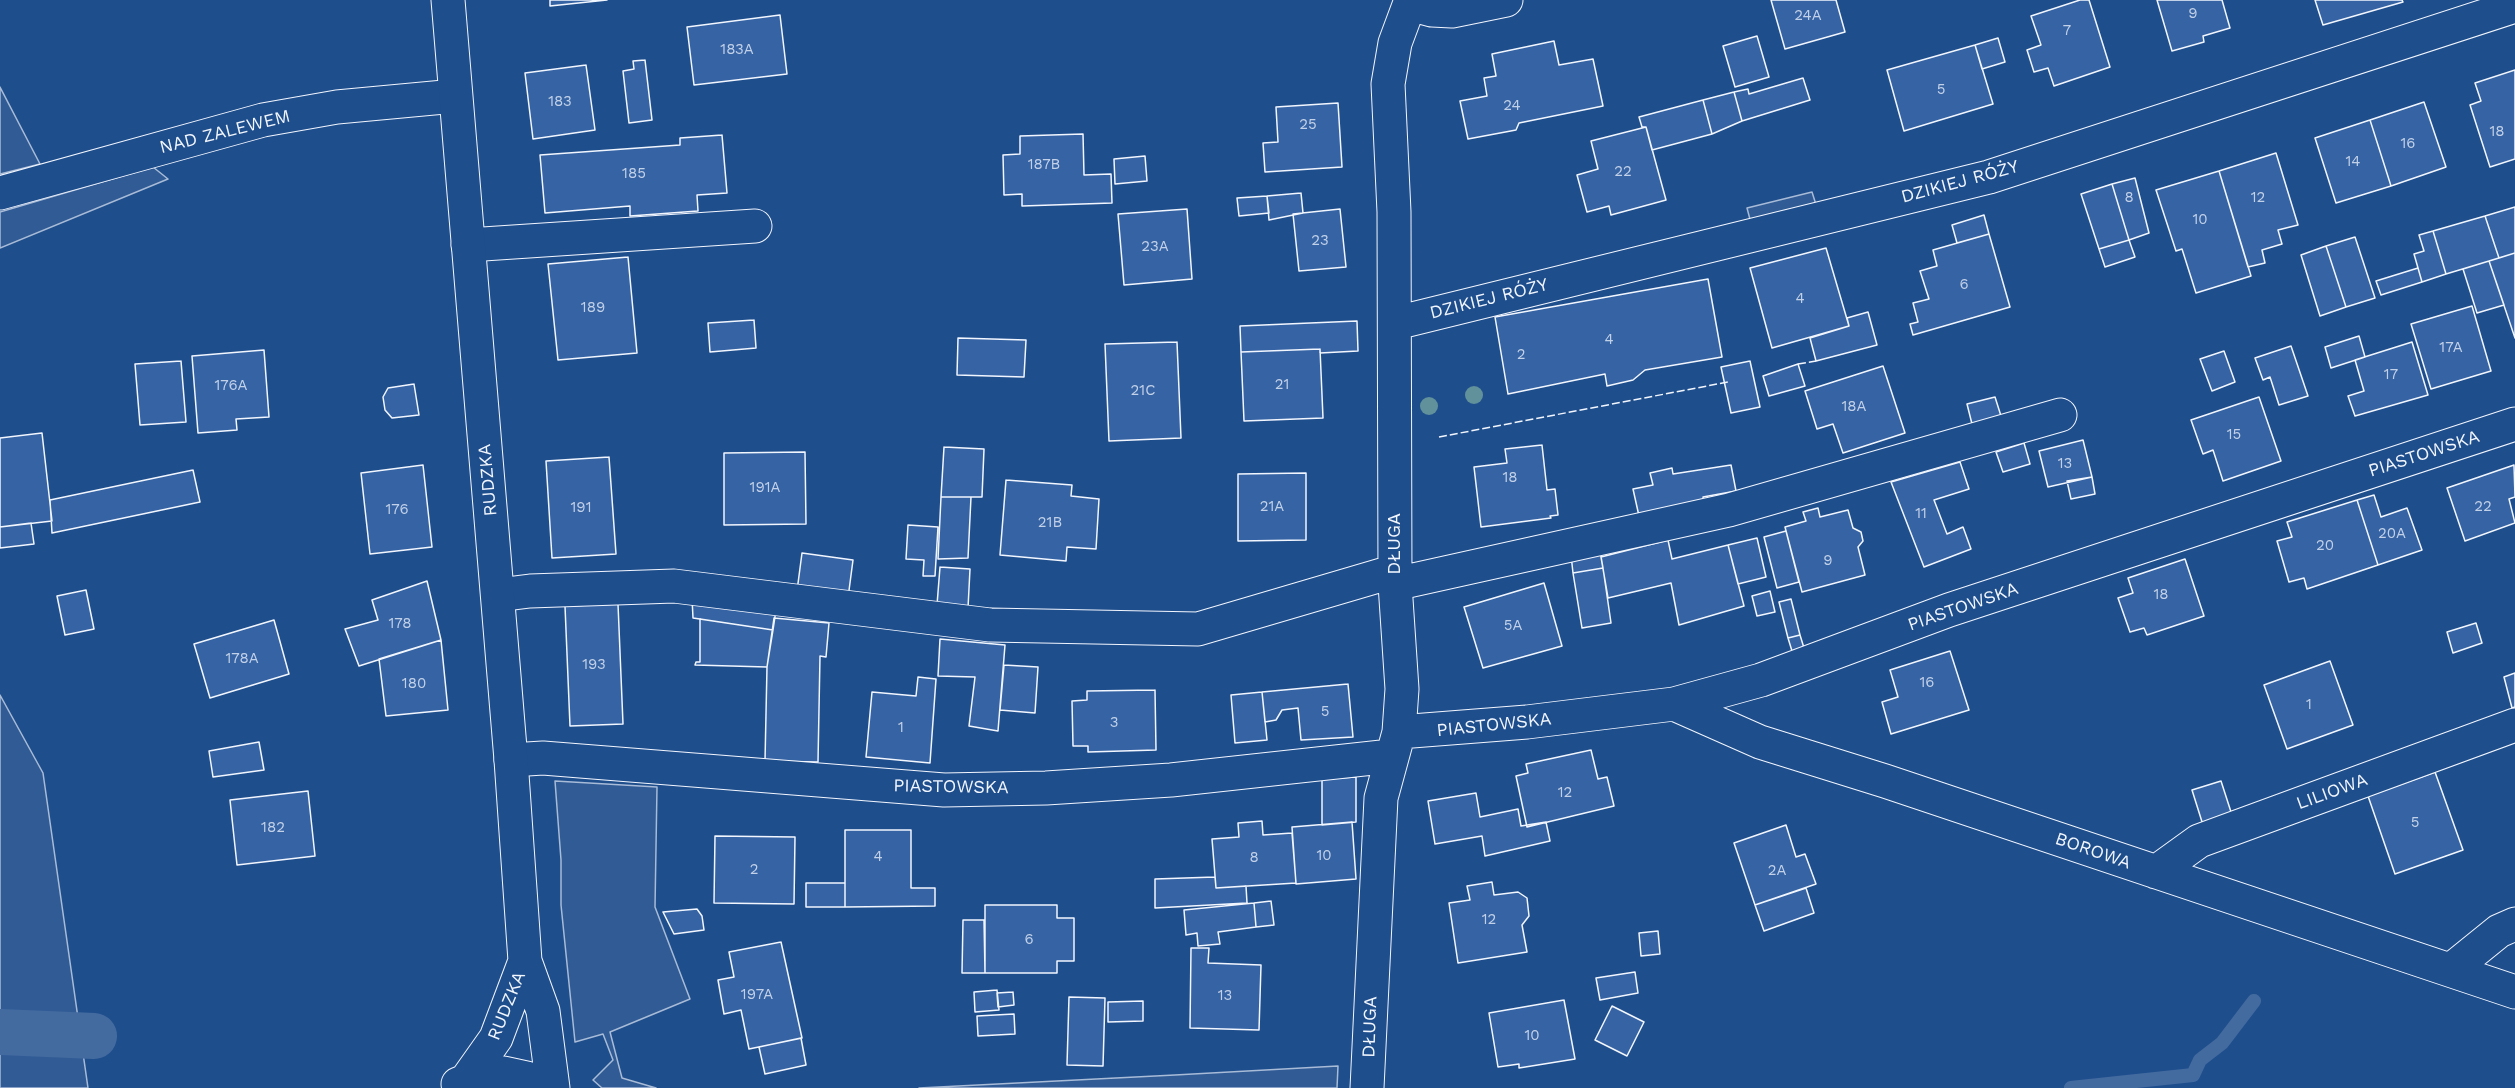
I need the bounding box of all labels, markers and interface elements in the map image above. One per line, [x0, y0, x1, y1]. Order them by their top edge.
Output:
house number: 9 [2188, 5, 2198, 23]
house number: 24A [1794, 7, 1822, 25]
house number: 7 [2063, 22, 2071, 40]
house number: 183A [720, 41, 754, 59]
house number: 5 [1937, 81, 1945, 99]
house number: 183 [548, 93, 572, 111]
house number: 24 [1503, 97, 1521, 115]
street label: NAD ZALEWEM [157, 105, 293, 159]
house number: 25 [1299, 116, 1317, 134]
house number: 18 [2489, 123, 2505, 141]
house number: 16 [2401, 135, 2415, 153]
house number: 14 [2345, 153, 2361, 171]
house number: 187B [1028, 156, 1060, 174]
street label: DZIKIEJ RÓŻY [1899, 156, 2021, 208]
house number: 22 [1614, 163, 1632, 181]
house number: 185 [622, 165, 646, 183]
house number: 8 [2124, 189, 2134, 207]
house number: 12 [2251, 189, 2265, 207]
house number: 10 [2192, 211, 2208, 229]
house number: 23 [1311, 232, 1329, 250]
house number: 23A [1141, 238, 1169, 256]
street label: DZIKIEJ RÓŻY [1428, 274, 1550, 324]
house number: 6 [1959, 276, 1969, 294]
house number: 4 [1795, 290, 1805, 308]
house number: 189 [581, 299, 605, 317]
house number: 4 [1604, 331, 1614, 349]
house number: 17A [2439, 339, 2463, 357]
house number: 2 [1517, 346, 1525, 364]
house number: 17 [2384, 366, 2398, 384]
house number: 21 [1275, 376, 1289, 394]
house number: 176A [215, 377, 247, 395]
house number: 21C [1131, 382, 1155, 400]
house number: 18A [1842, 398, 1866, 416]
house number: 15 [2227, 426, 2241, 444]
street label: PIASTOWSKA [2366, 426, 2482, 482]
street label: RUDZKA [474, 443, 502, 517]
house number: 13 [2058, 455, 2072, 473]
house number: 18 [1502, 469, 1518, 487]
house number: 191A [750, 479, 780, 497]
house number: 21A [1260, 498, 1284, 516]
house number: 22 [2474, 498, 2492, 516]
house number: 191 [571, 499, 591, 517]
house number: 176 [385, 501, 409, 519]
house number: 11 [1915, 505, 1927, 523]
street label: DŁUGA [1384, 513, 1406, 575]
house number: 21B [1038, 514, 1062, 532]
house number: 20A [2378, 525, 2406, 543]
house number: 20 [2316, 537, 2334, 555]
house number: 9 [1823, 552, 1833, 570]
street label: PIASTOWSKA [1905, 578, 2021, 636]
house number: 18 [2153, 586, 2169, 604]
house number: 178 [388, 615, 412, 633]
house number: 5A [1504, 617, 1522, 635]
house number: 178A [225, 650, 259, 668]
house number: 193 [582, 656, 606, 674]
house number: 16 [1920, 674, 1934, 692]
house number: 180 [402, 675, 426, 693]
house number: 1 [2306, 696, 2312, 714]
house number: 5 [1321, 703, 1329, 721]
street label: PIASTOWSKA [1436, 708, 1552, 742]
house number: 3 [1110, 714, 1118, 732]
house number: 1 [898, 719, 904, 737]
street label: LILIOWA [2294, 769, 2370, 815]
street label: PIASTOWSKA [893, 775, 1009, 799]
house number: 12 [1558, 784, 1572, 802]
house number: 5 [2411, 814, 2419, 832]
house number: 182 [261, 819, 285, 837]
street label: BOROWA [2052, 828, 2134, 874]
house number: 10 [1316, 847, 1332, 865]
house number: 4 [873, 848, 883, 866]
house number: 8 [1249, 849, 1259, 867]
house number: 2 [750, 861, 758, 879]
house number: 2A [1768, 862, 1786, 880]
house number: 12 [1482, 911, 1496, 929]
house number: 6 [1024, 931, 1034, 949]
street label: RUDZKA [483, 968, 531, 1044]
house number: 197A [741, 986, 773, 1004]
house number: 13 [1218, 987, 1232, 1005]
street label: DŁUGA [1358, 996, 1382, 1058]
house number: 10 [1524, 1027, 1540, 1045]

